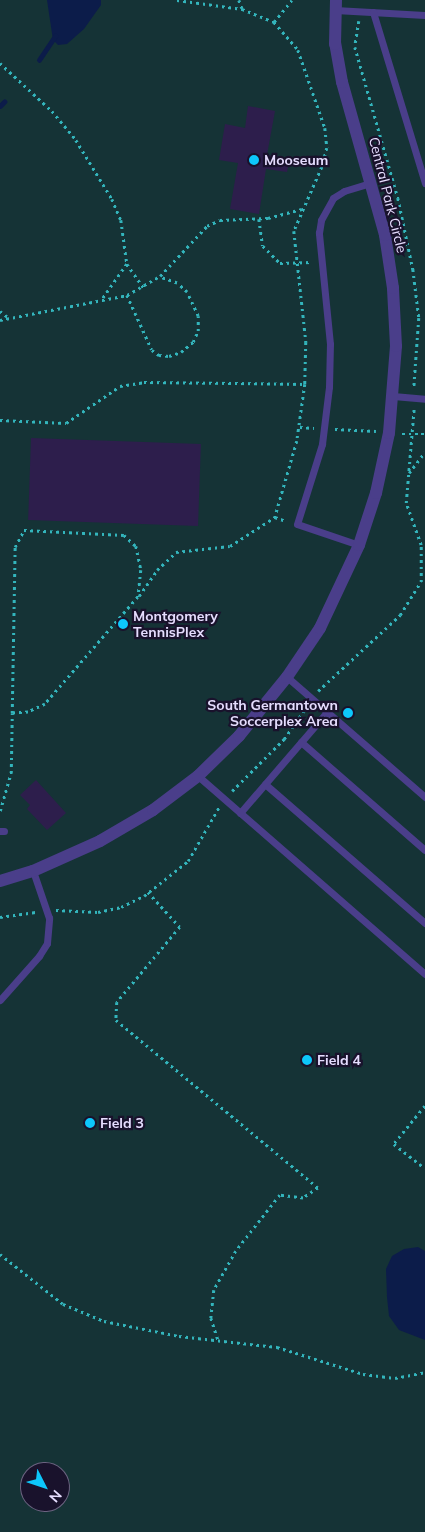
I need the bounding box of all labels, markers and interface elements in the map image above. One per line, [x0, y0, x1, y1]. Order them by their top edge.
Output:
street label: Central Park Circle [365, 135, 411, 255]
place label: Mooseum [264, 152, 328, 168]
marker: Mooseum [248, 154, 260, 166]
place label: Montgomery TennisPlex [133, 608, 218, 640]
marker: Montgomery TennisPlex [117, 618, 129, 630]
place label: South Germantown Soccerplex Area [207, 697, 338, 730]
marker: South Germantown Soccerplex Area [342, 707, 354, 719]
place label: Field 4 [317, 1052, 361, 1068]
marker: Field 4 [301, 1054, 313, 1066]
place label: Field 3 [100, 1115, 144, 1131]
marker: Field 3 [84, 1117, 96, 1129]
north arrow [20, 1462, 70, 1512]
text: N [45, 1486, 66, 1506]

